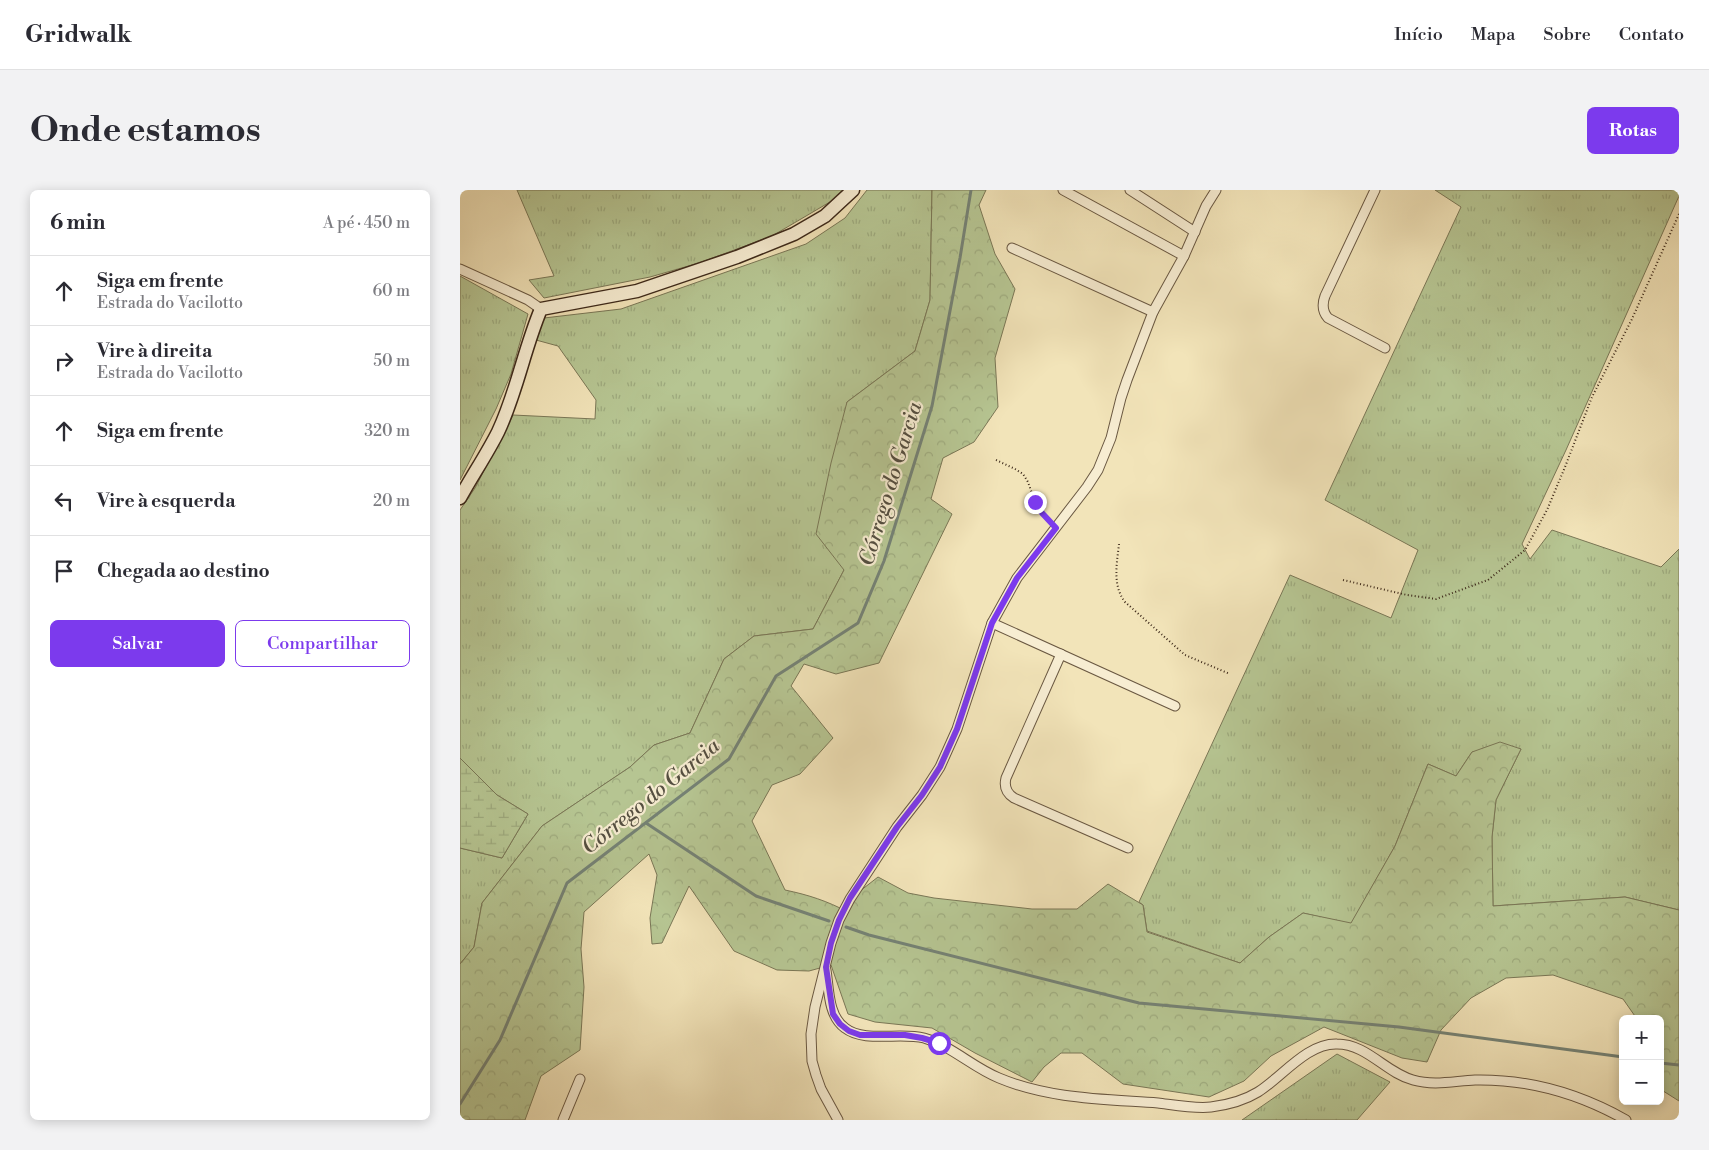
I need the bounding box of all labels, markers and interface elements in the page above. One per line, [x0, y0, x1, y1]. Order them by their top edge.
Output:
text: Gridwalk [25, 20, 132, 50]
text: Início [1394, 23, 1443, 46]
text: Mapa [1471, 23, 1515, 46]
text: Sobre [1543, 23, 1591, 46]
text: Contato [1619, 23, 1684, 46]
button: Rotas [1587, 107, 1679, 154]
text: Onde estamos [30, 109, 261, 152]
text: 6 min [50, 210, 105, 236]
text: A pé · 450 m [323, 213, 410, 233]
text: Siga em frente [97, 269, 224, 293]
icon: ahead [50, 277, 78, 305]
text: 60 m [372, 281, 410, 301]
text: Estrada do Vacilotto [97, 293, 243, 313]
text: Vire à direita [97, 339, 212, 363]
icon: right [50, 347, 78, 375]
text: 50 m [373, 351, 410, 371]
text: Estrada do Vacilotto [97, 363, 243, 383]
water label: Córrego do Garcia [854, 399, 928, 569]
icon: ahead [50, 417, 78, 445]
text: Siga em frente [97, 419, 224, 443]
text: 320 m [364, 421, 410, 441]
icon: left [50, 487, 78, 515]
text: Vire à esquerda [97, 489, 236, 513]
text: 20 m [373, 491, 410, 511]
route end [1024, 491, 1047, 514]
icon: arrive [50, 557, 78, 585]
text: Chegada ao destino [97, 559, 270, 583]
button: Salvar [50, 620, 225, 667]
button: Compartilhar [235, 620, 410, 667]
water label: Córrego do Garcia [577, 733, 725, 861]
map controls [1619, 1015, 1664, 1105]
button: + [1619, 1015, 1664, 1060]
route start [928, 1032, 951, 1055]
button: − [1619, 1060, 1664, 1105]

